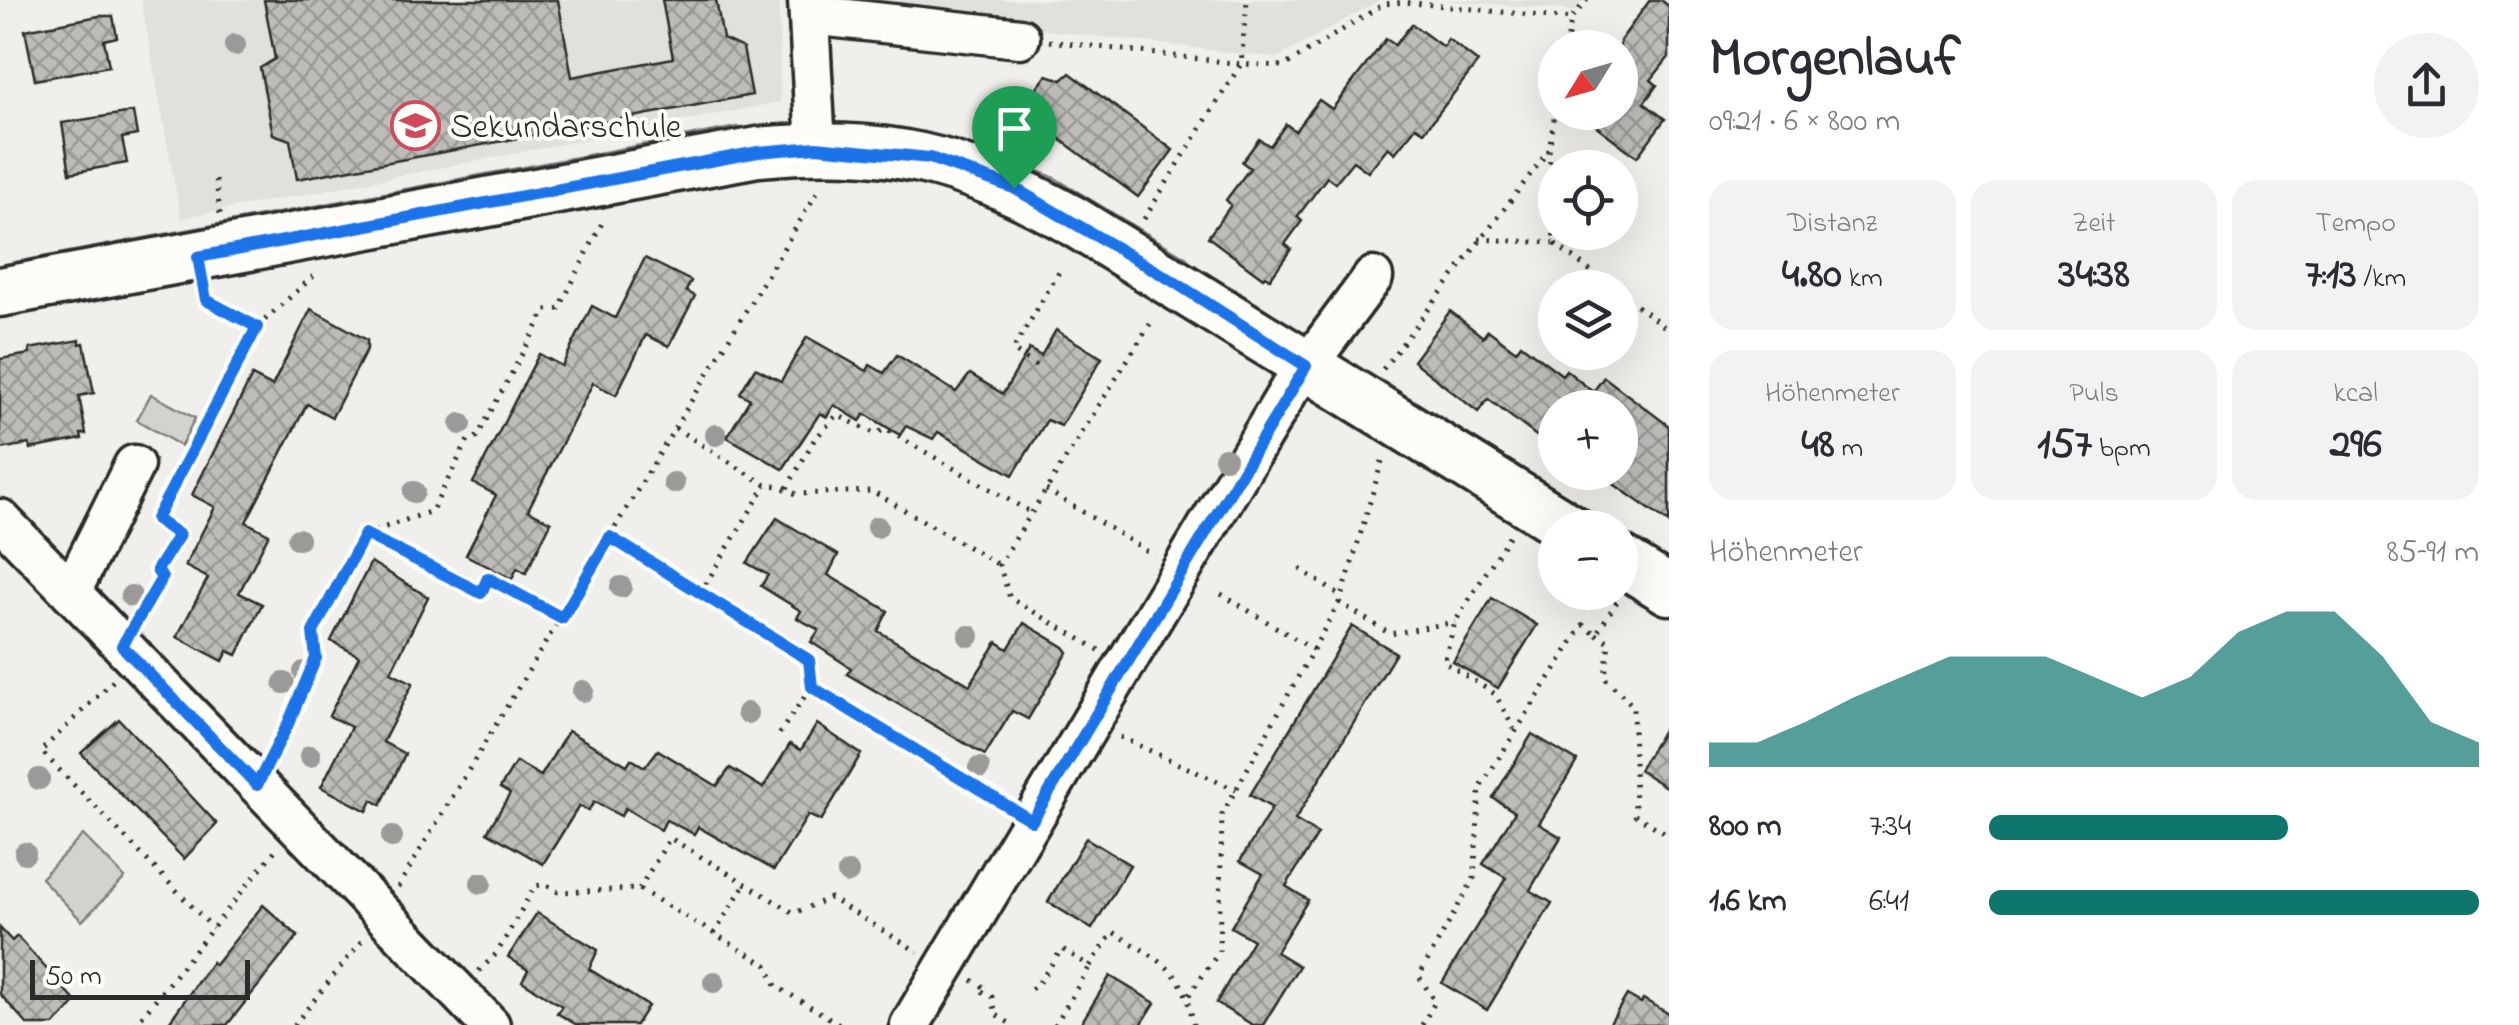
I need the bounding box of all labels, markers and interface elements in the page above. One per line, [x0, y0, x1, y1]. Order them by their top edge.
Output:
text: Morgenlauf [1709, 21, 1960, 101]
north arrow [1538, 30, 1638, 130]
map controls [1538, 30, 1638, 610]
button: share [2374, 33, 2479, 138]
pin [972, 86, 1057, 189]
school or university icon: Sekundarschule [389, 99, 441, 151]
text: 09:21 · 6 × 800 m [1709, 99, 1900, 146]
icon: arrive [987, 101, 1042, 156]
place label: Sekundarschule [450, 103, 682, 154]
button: locate [1538, 150, 1638, 250]
text: Distanz [1787, 204, 1877, 245]
text: Zeit [2073, 204, 2115, 245]
text: Tempo [2316, 204, 2396, 245]
text: 4.80 [1782, 245, 1842, 306]
text: 34:38 [2058, 245, 2130, 306]
text: 7:13 [2305, 245, 2357, 306]
text: km [1842, 259, 1883, 300]
text: /km [2357, 259, 2406, 300]
button: layers [1538, 270, 1638, 370]
text: Höhenmeter [1765, 374, 1900, 415]
text: Puls [2069, 374, 2119, 415]
text: kcal [2333, 374, 2378, 415]
button: + [1538, 390, 1638, 490]
text: 48 [1801, 415, 1834, 476]
text: 157 [2037, 415, 2092, 476]
text: 296 [2330, 415, 2382, 476]
text: m [1834, 429, 1863, 470]
text: bpm [2092, 429, 2151, 470]
button: − [1538, 510, 1638, 610]
text: Höhenmeter [1709, 530, 1863, 577]
text: 85–91 m [2387, 530, 2479, 577]
text: 800 m [1709, 804, 1781, 851]
text: 7:34 [1869, 804, 1911, 851]
text: 1.6 km [1709, 879, 1787, 926]
text: 6:41 [1869, 879, 1909, 926]
scale bar [30, 955, 250, 1000]
text: 50 m [45, 957, 102, 998]

